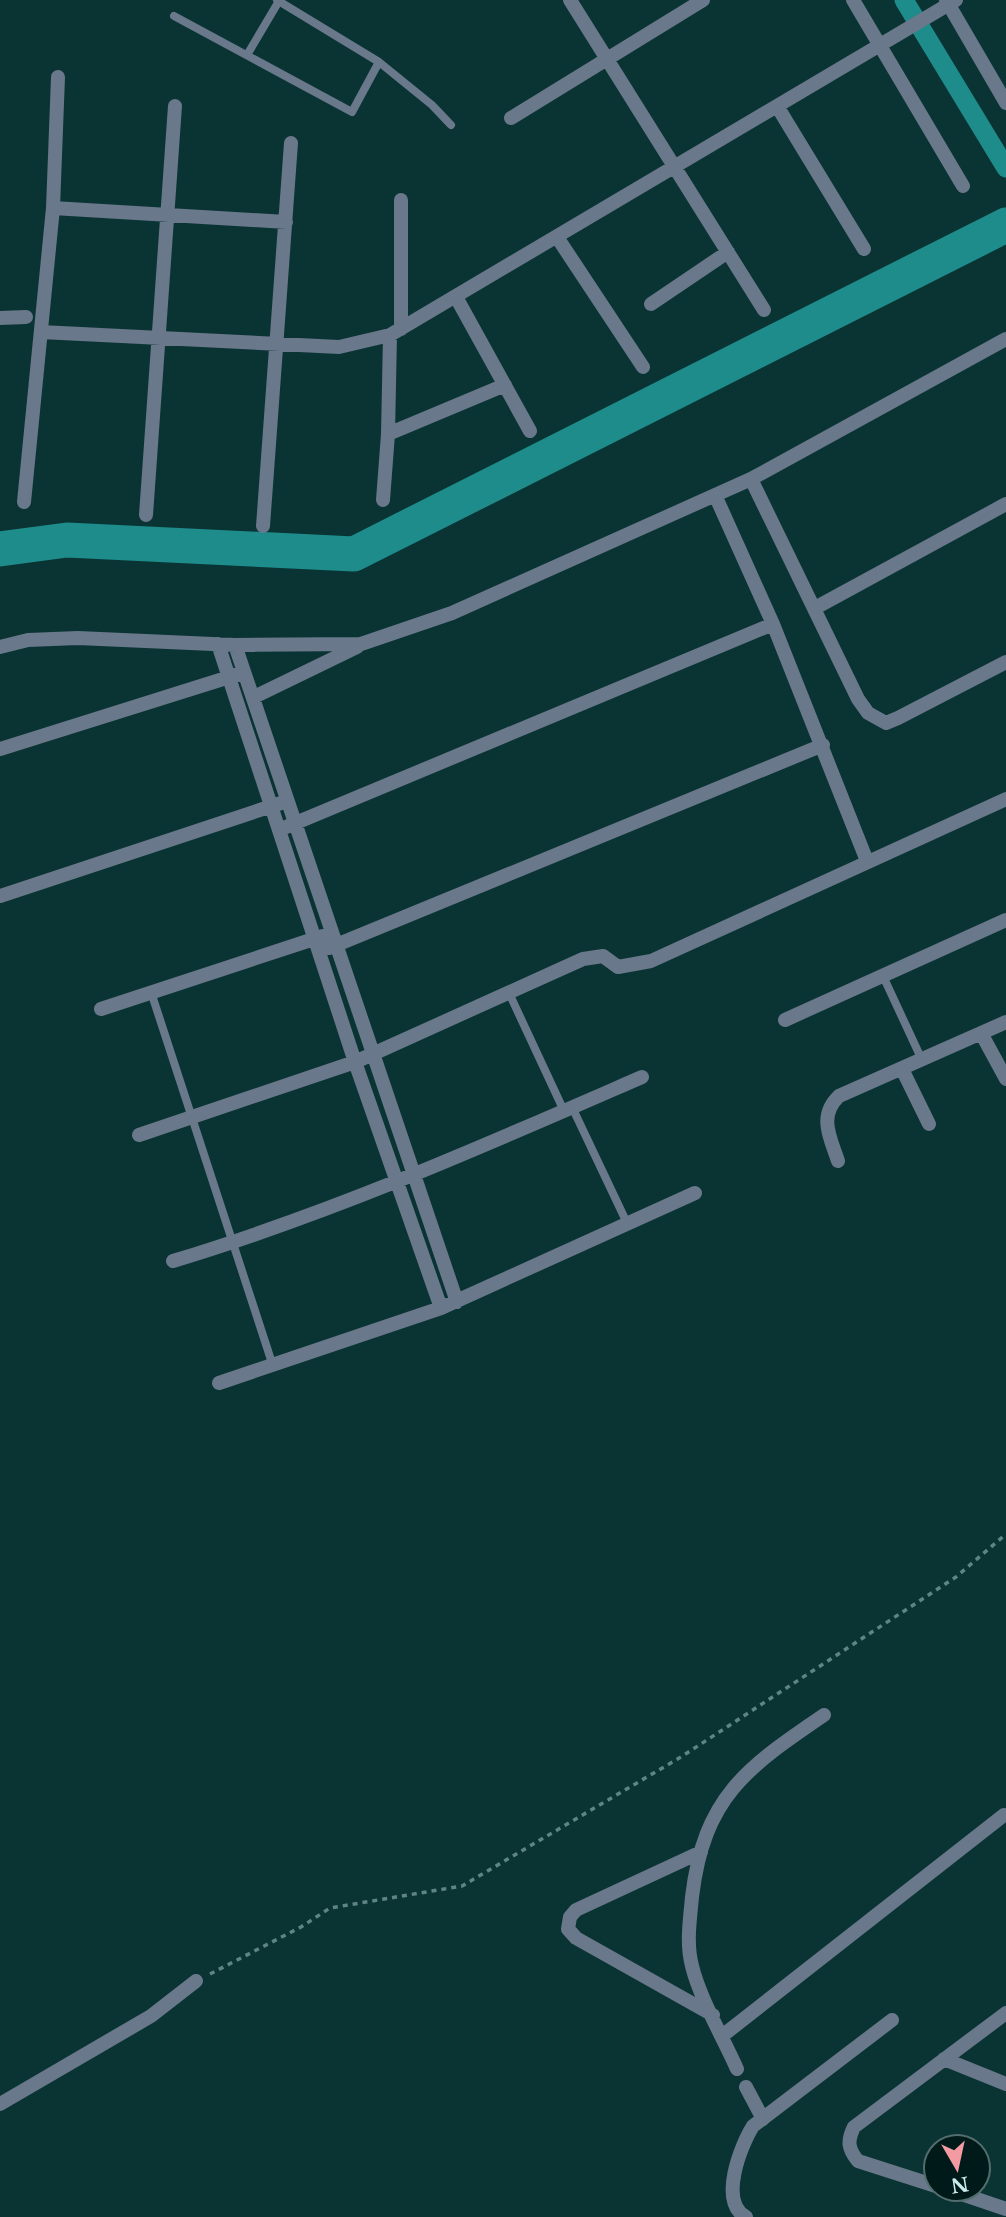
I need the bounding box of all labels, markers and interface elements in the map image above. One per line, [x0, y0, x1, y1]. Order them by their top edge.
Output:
north arrow [922, 2133, 992, 2203]
text: N [949, 2172, 970, 2197]

